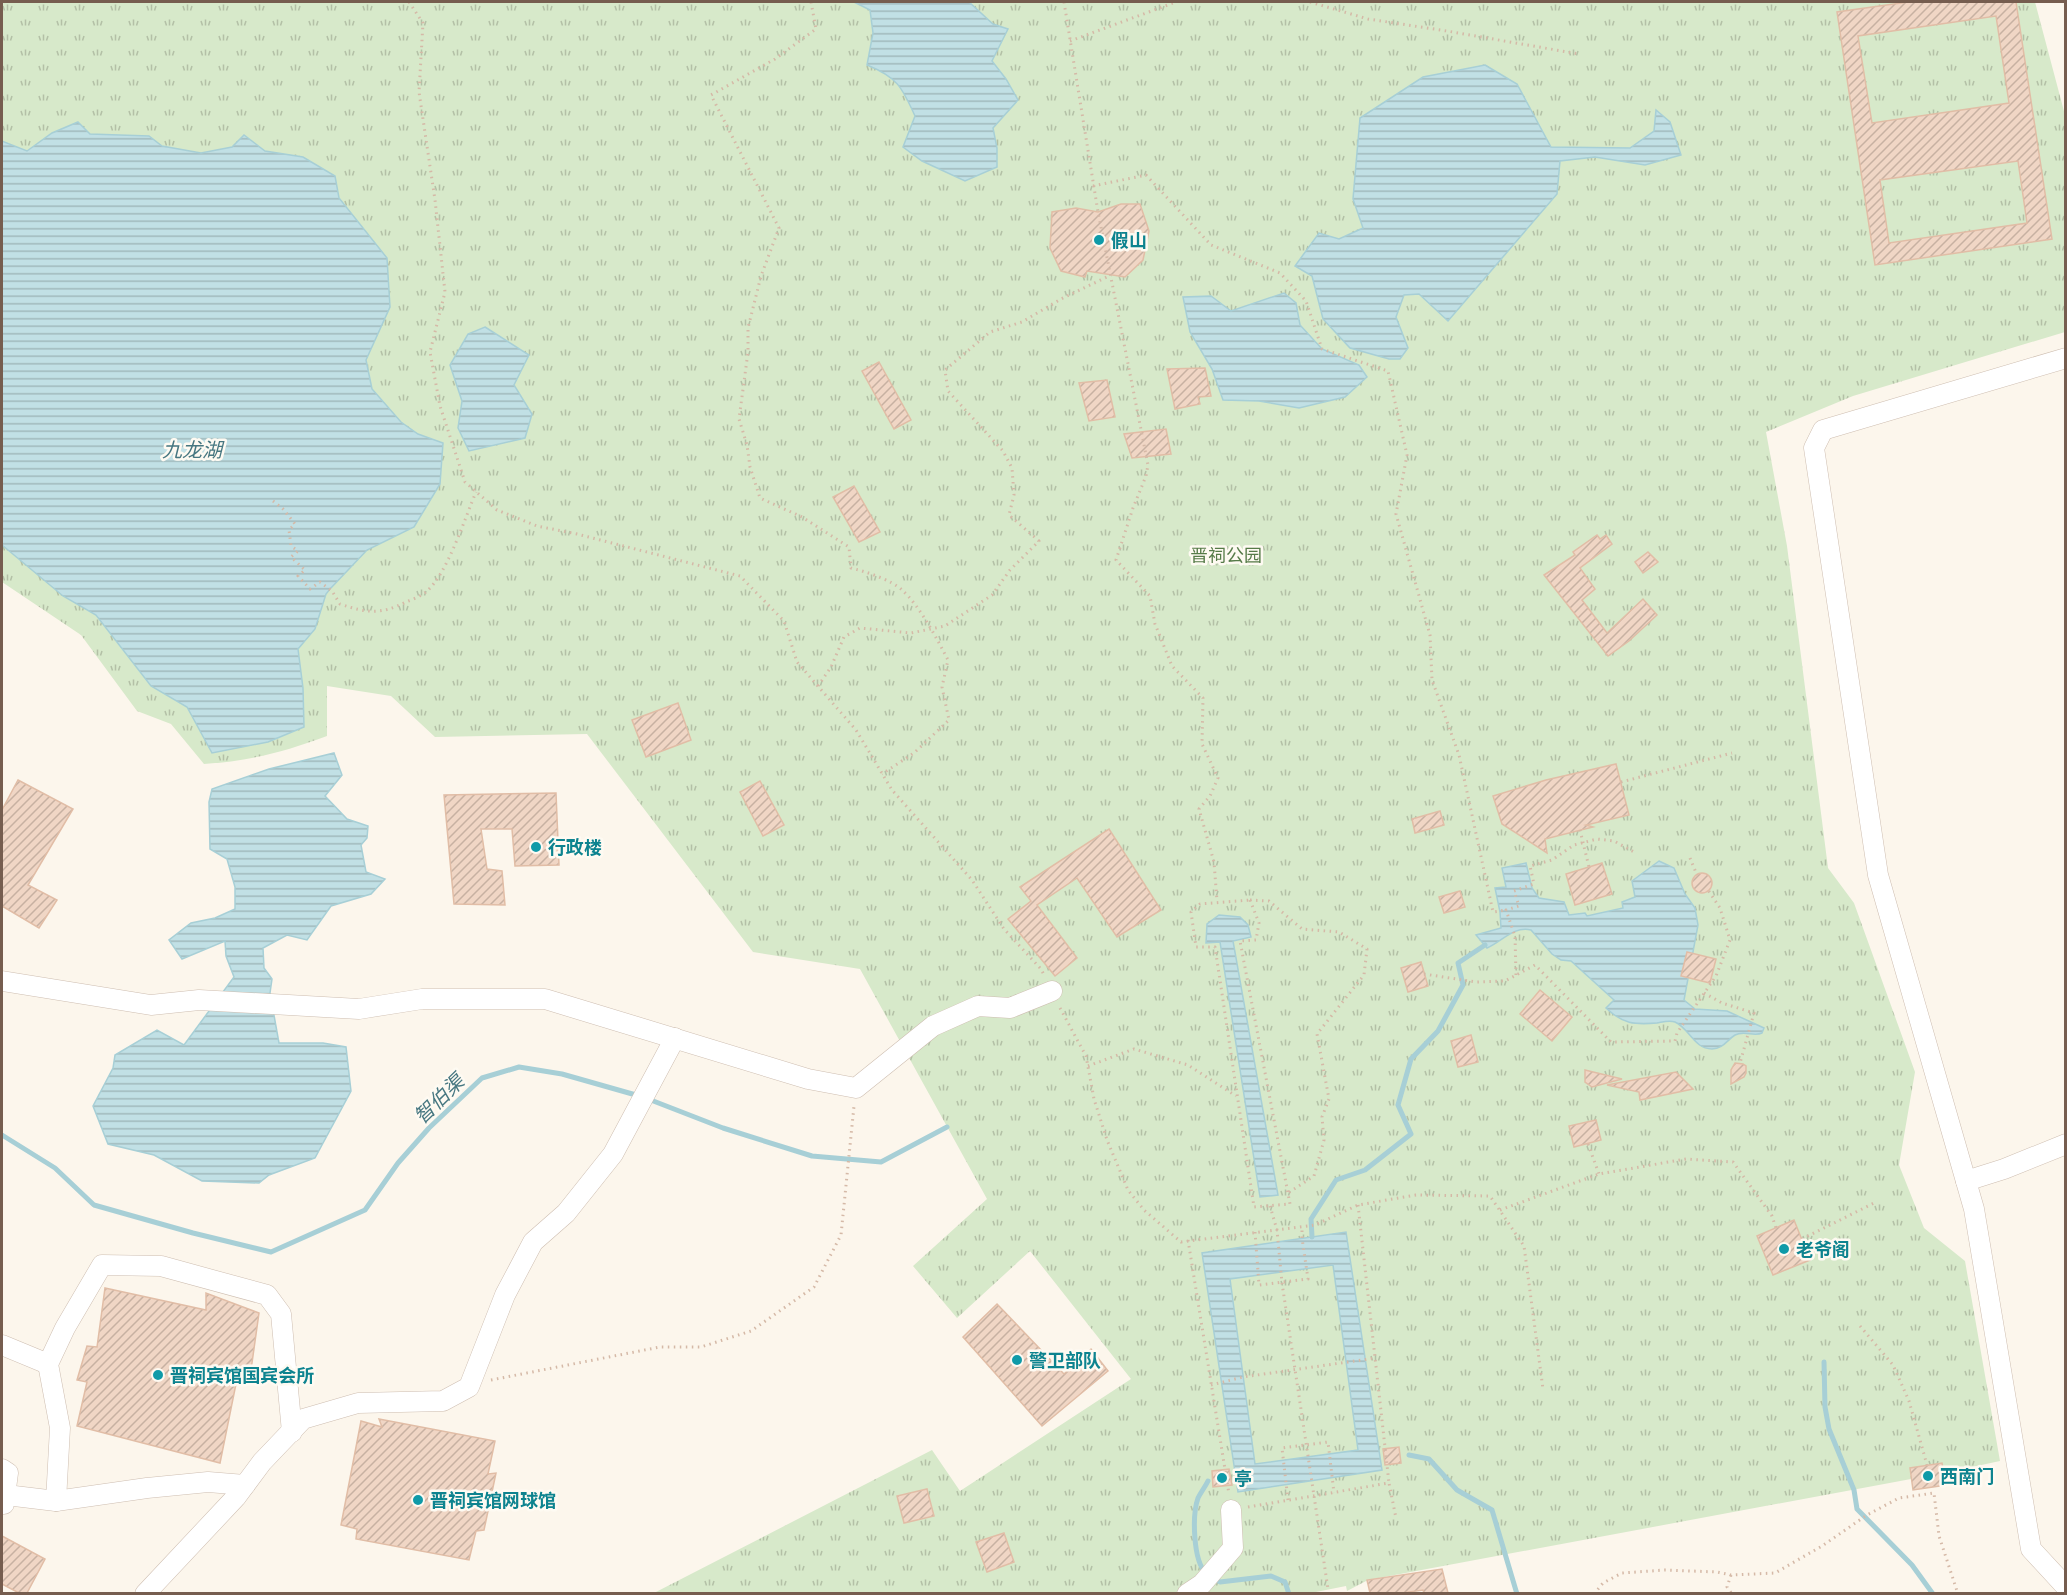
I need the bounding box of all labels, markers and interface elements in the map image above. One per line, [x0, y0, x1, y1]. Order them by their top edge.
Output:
place label: 假山 [1111, 228, 1147, 253]
marker: 假山 [1092, 233, 1106, 247]
water label: 九龙湖 [162, 436, 225, 464]
park label: 晋祠公园 [1190, 543, 1262, 568]
place label: 行政楼 [548, 835, 602, 860]
marker: 行政楼 [529, 840, 543, 854]
water label: 智伯渠 [408, 1066, 472, 1130]
place label: 老爷阁 [1796, 1237, 1850, 1262]
marker: 老爷阁 [1777, 1242, 1791, 1256]
place label: 警卫部队 [1029, 1348, 1101, 1373]
marker: 警卫部队 [1010, 1353, 1024, 1367]
place label: 晋祠宾馆国宾会所 [170, 1363, 314, 1388]
marker: 晋祠宾馆国宾会所 [151, 1368, 165, 1382]
place label: 西南门 [1940, 1464, 1994, 1489]
place label: 亭 [1234, 1466, 1252, 1491]
marker: 西南门 [1921, 1469, 1935, 1483]
marker: 亭 [1215, 1471, 1229, 1485]
place label: 晋祠宾馆网球馆 [430, 1488, 556, 1513]
marker: 晋祠宾馆网球馆 [411, 1493, 425, 1507]

